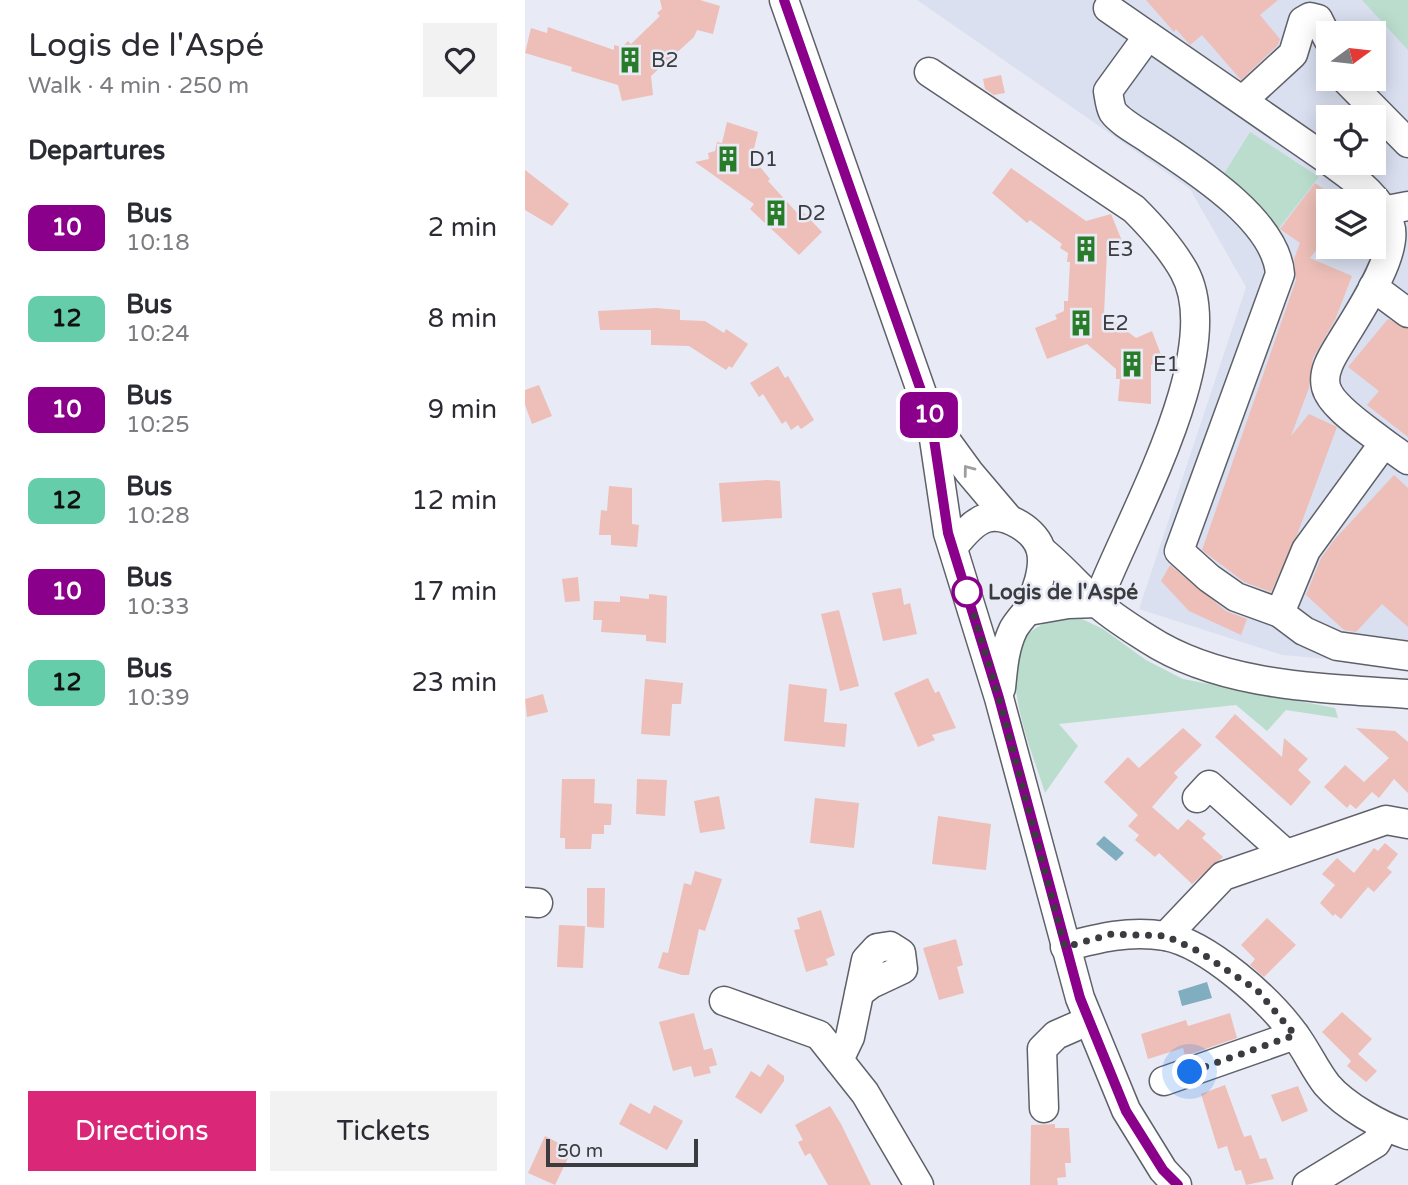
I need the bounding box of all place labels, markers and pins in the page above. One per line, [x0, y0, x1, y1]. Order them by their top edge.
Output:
building icon: B2 [615, 45, 645, 75]
place label: B2 [651, 48, 679, 73]
building icon: D1 [713, 144, 743, 174]
place label: D1 [749, 147, 778, 172]
building icon: D2 [761, 198, 791, 228]
place label: D2 [797, 201, 826, 226]
building icon: E3 [1071, 234, 1101, 264]
place label: E3 [1107, 237, 1134, 262]
building icon: E2 [1066, 308, 1096, 338]
place label: E2 [1102, 311, 1129, 336]
building icon: E1 [1117, 349, 1147, 379]
place label: E1 [1153, 352, 1180, 377]
marker: Logis de l'Aspé [952, 577, 982, 607]
place label: Logis de l'Aspé [988, 580, 1138, 605]

